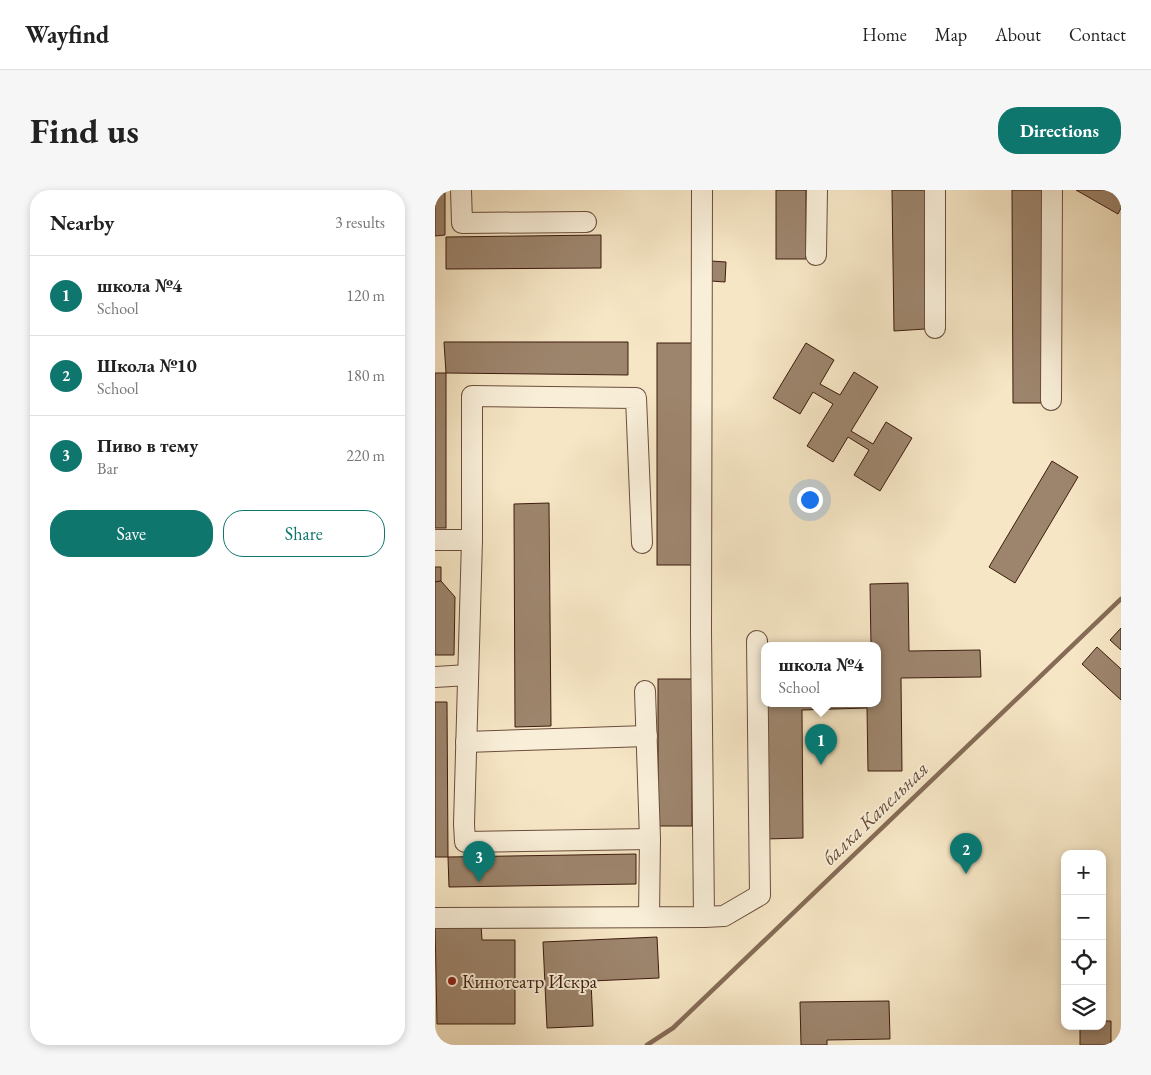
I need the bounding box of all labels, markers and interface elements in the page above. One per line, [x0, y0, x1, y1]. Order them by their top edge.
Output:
text: Wayfind [25, 19, 109, 50]
text: Home [862, 23, 907, 46]
text: Map [935, 23, 967, 46]
text: About [995, 23, 1041, 46]
text: Contact [1069, 23, 1126, 46]
button: Directions [998, 107, 1121, 154]
text: Find us [30, 108, 139, 153]
text: Nearby [50, 209, 114, 236]
text: 3 results [335, 212, 385, 233]
text: школа №4 [97, 273, 182, 298]
text: 1 [62, 285, 70, 306]
text: 120 m [346, 285, 385, 306]
text: School [97, 298, 139, 319]
text: Школа №10 [97, 353, 197, 378]
text: 2 [62, 365, 70, 386]
text: 180 m [346, 365, 385, 386]
text: School [97, 378, 139, 399]
text: Пиво в тему [97, 433, 199, 458]
text: 3 [62, 445, 70, 466]
text: 220 m [346, 445, 385, 466]
text: Bar [97, 458, 118, 479]
your location [797, 487, 823, 513]
button: Save [50, 510, 213, 557]
button: Share [223, 510, 385, 557]
popup [761, 642, 881, 707]
text: школа №4 [778, 652, 864, 677]
text: School [778, 677, 820, 698]
pin: 1 [805, 724, 837, 765]
water label: балка Капельная [816, 756, 934, 870]
pin: 2 [950, 833, 982, 874]
pin: 3 [463, 841, 495, 882]
map controls [1061, 850, 1106, 1030]
button: + [1061, 850, 1106, 895]
button: − [1061, 895, 1106, 940]
button: locate [1061, 940, 1106, 985]
place label: Кинотеатр Искра [462, 969, 597, 994]
marker: Кинотеатр Искра [446, 975, 458, 987]
button: layers [1061, 985, 1106, 1030]

